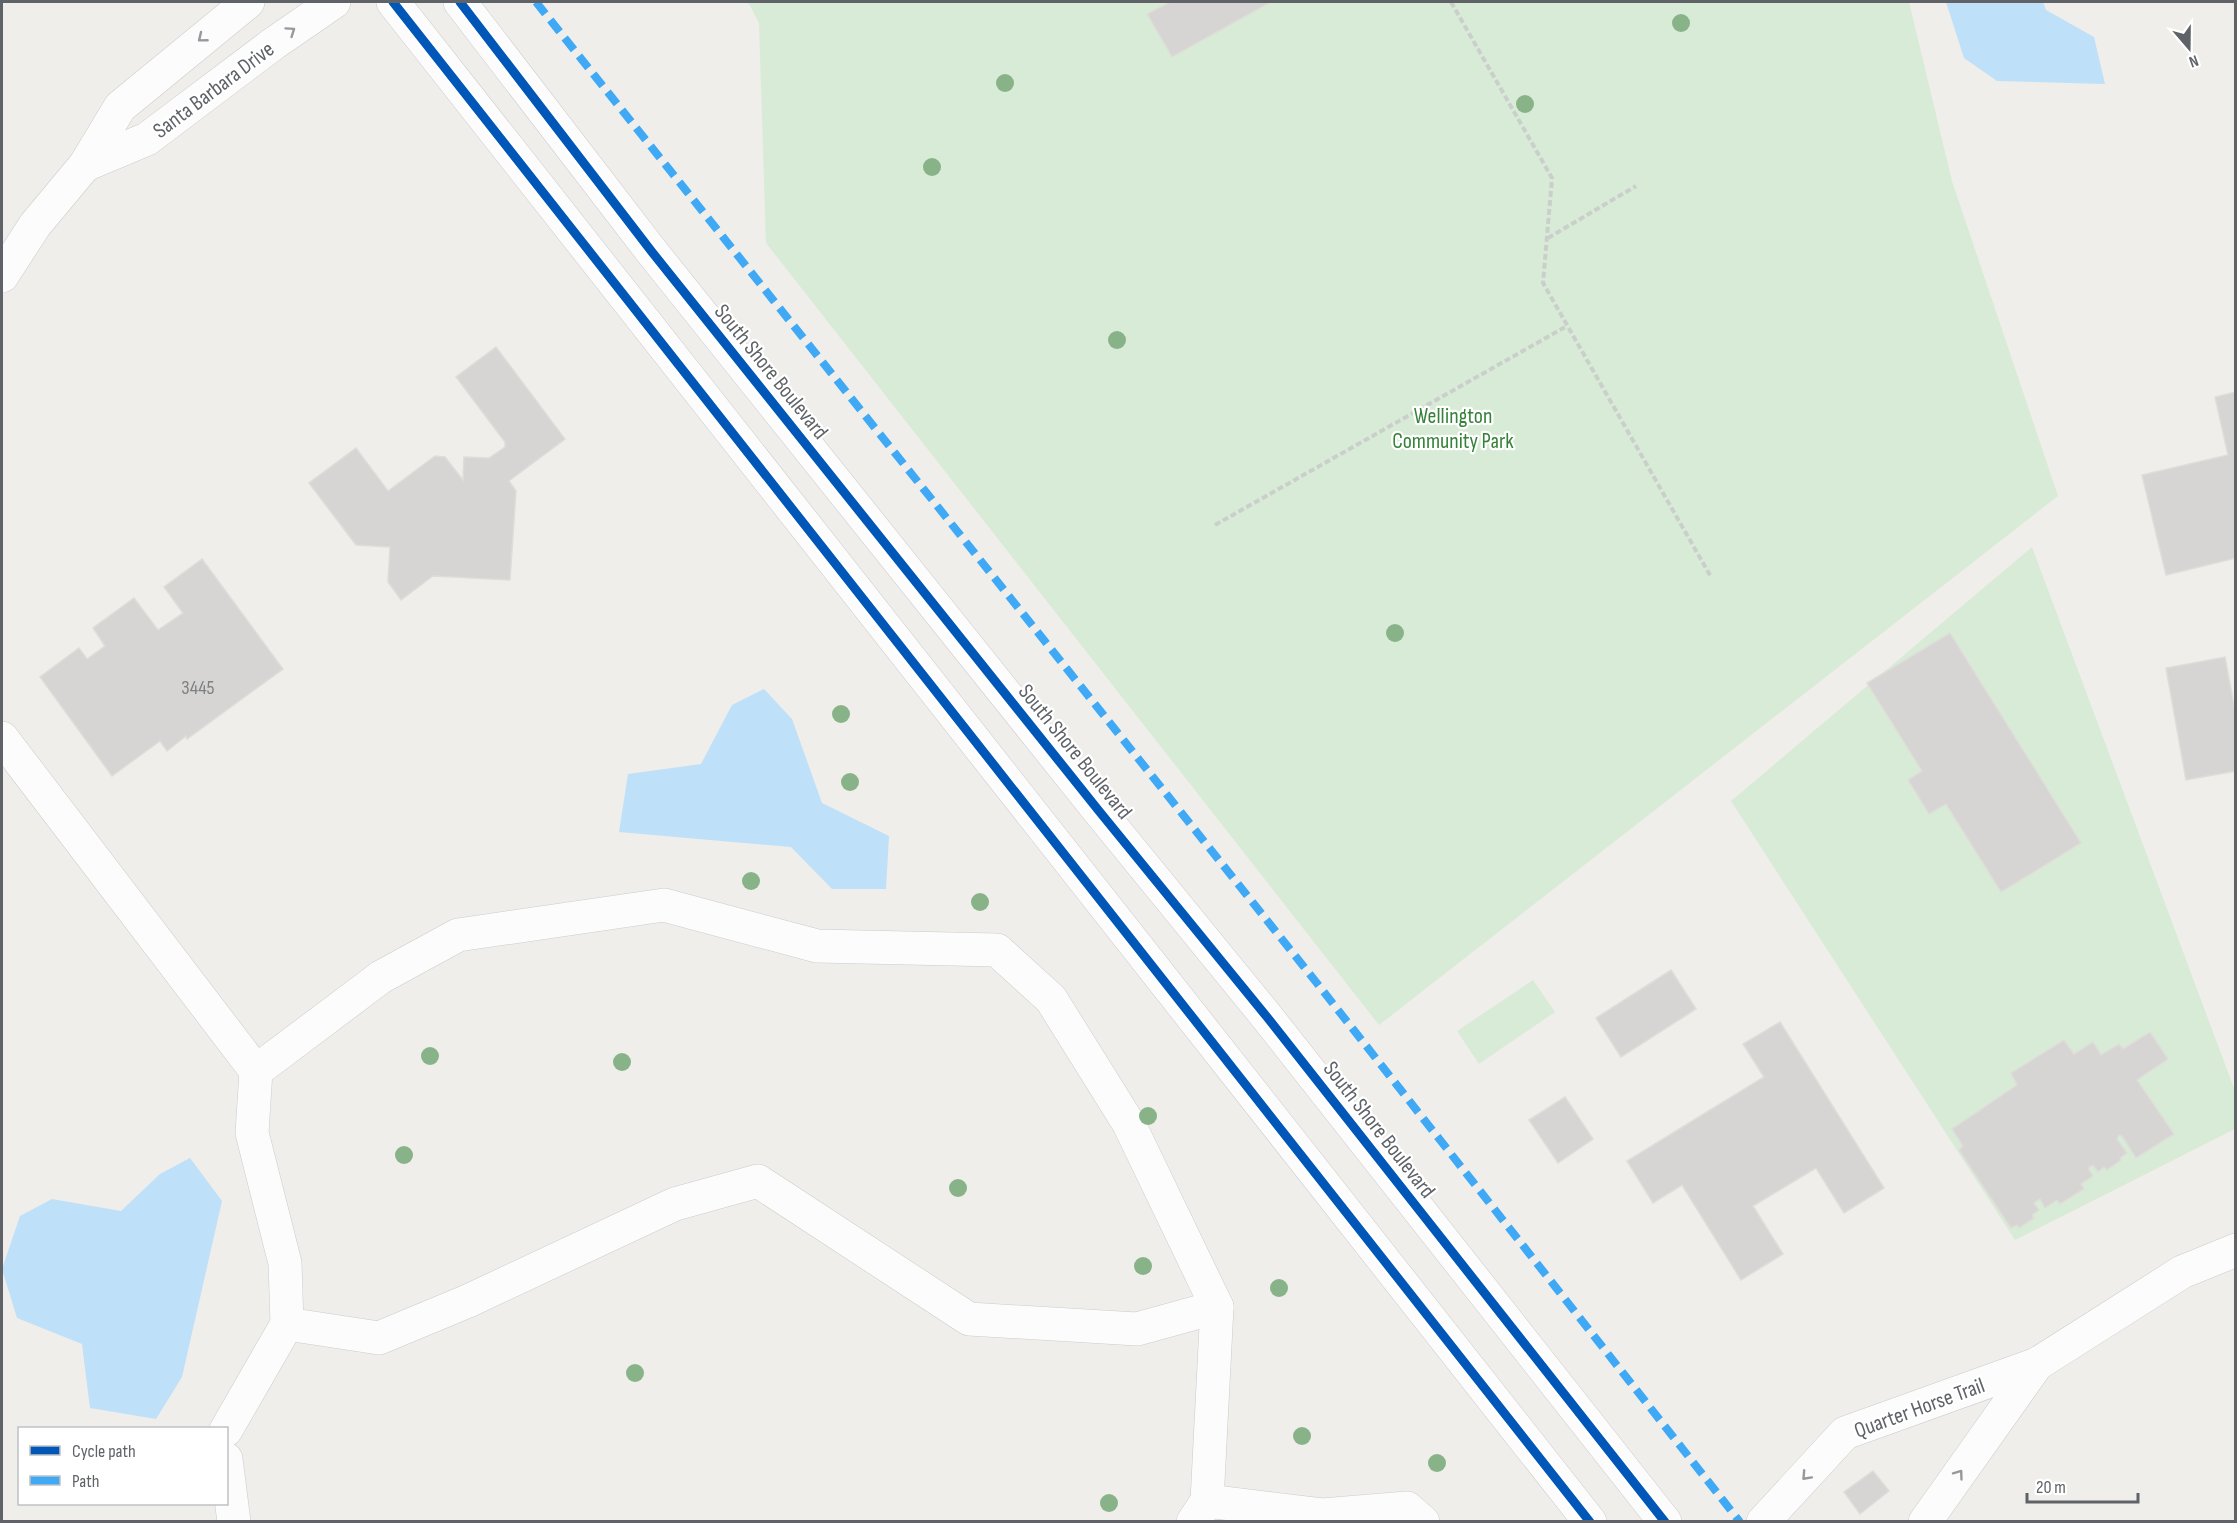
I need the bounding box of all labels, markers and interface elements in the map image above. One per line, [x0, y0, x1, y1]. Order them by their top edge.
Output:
north arrow [2159, 18, 2219, 78]
one-way arrow [284, 27, 295, 38]
one-way arrow [198, 31, 209, 42]
street label: Santa Barbara Drive [148, 36, 280, 144]
text: N [2186, 50, 2201, 71]
street label: South Shore Boulevard [708, 299, 834, 445]
park label: Wellington Community Park [1392, 403, 1514, 455]
house number: 3445 [181, 676, 215, 700]
street label: South Shore Boulevard [1012, 679, 1138, 825]
street label: South Shore Boulevard [1317, 1056, 1441, 1204]
street label: Quarter Horse Trail [1851, 1372, 1988, 1444]
legend [18, 1427, 228, 1505]
text: Cycle path [72, 1441, 136, 1462]
scale bar [2027, 1466, 2138, 1504]
one-way arrow [1802, 1469, 1813, 1480]
one-way arrow [1952, 1469, 1963, 1480]
text: Path [72, 1471, 100, 1492]
text: 20 m [2036, 1477, 2066, 1498]

